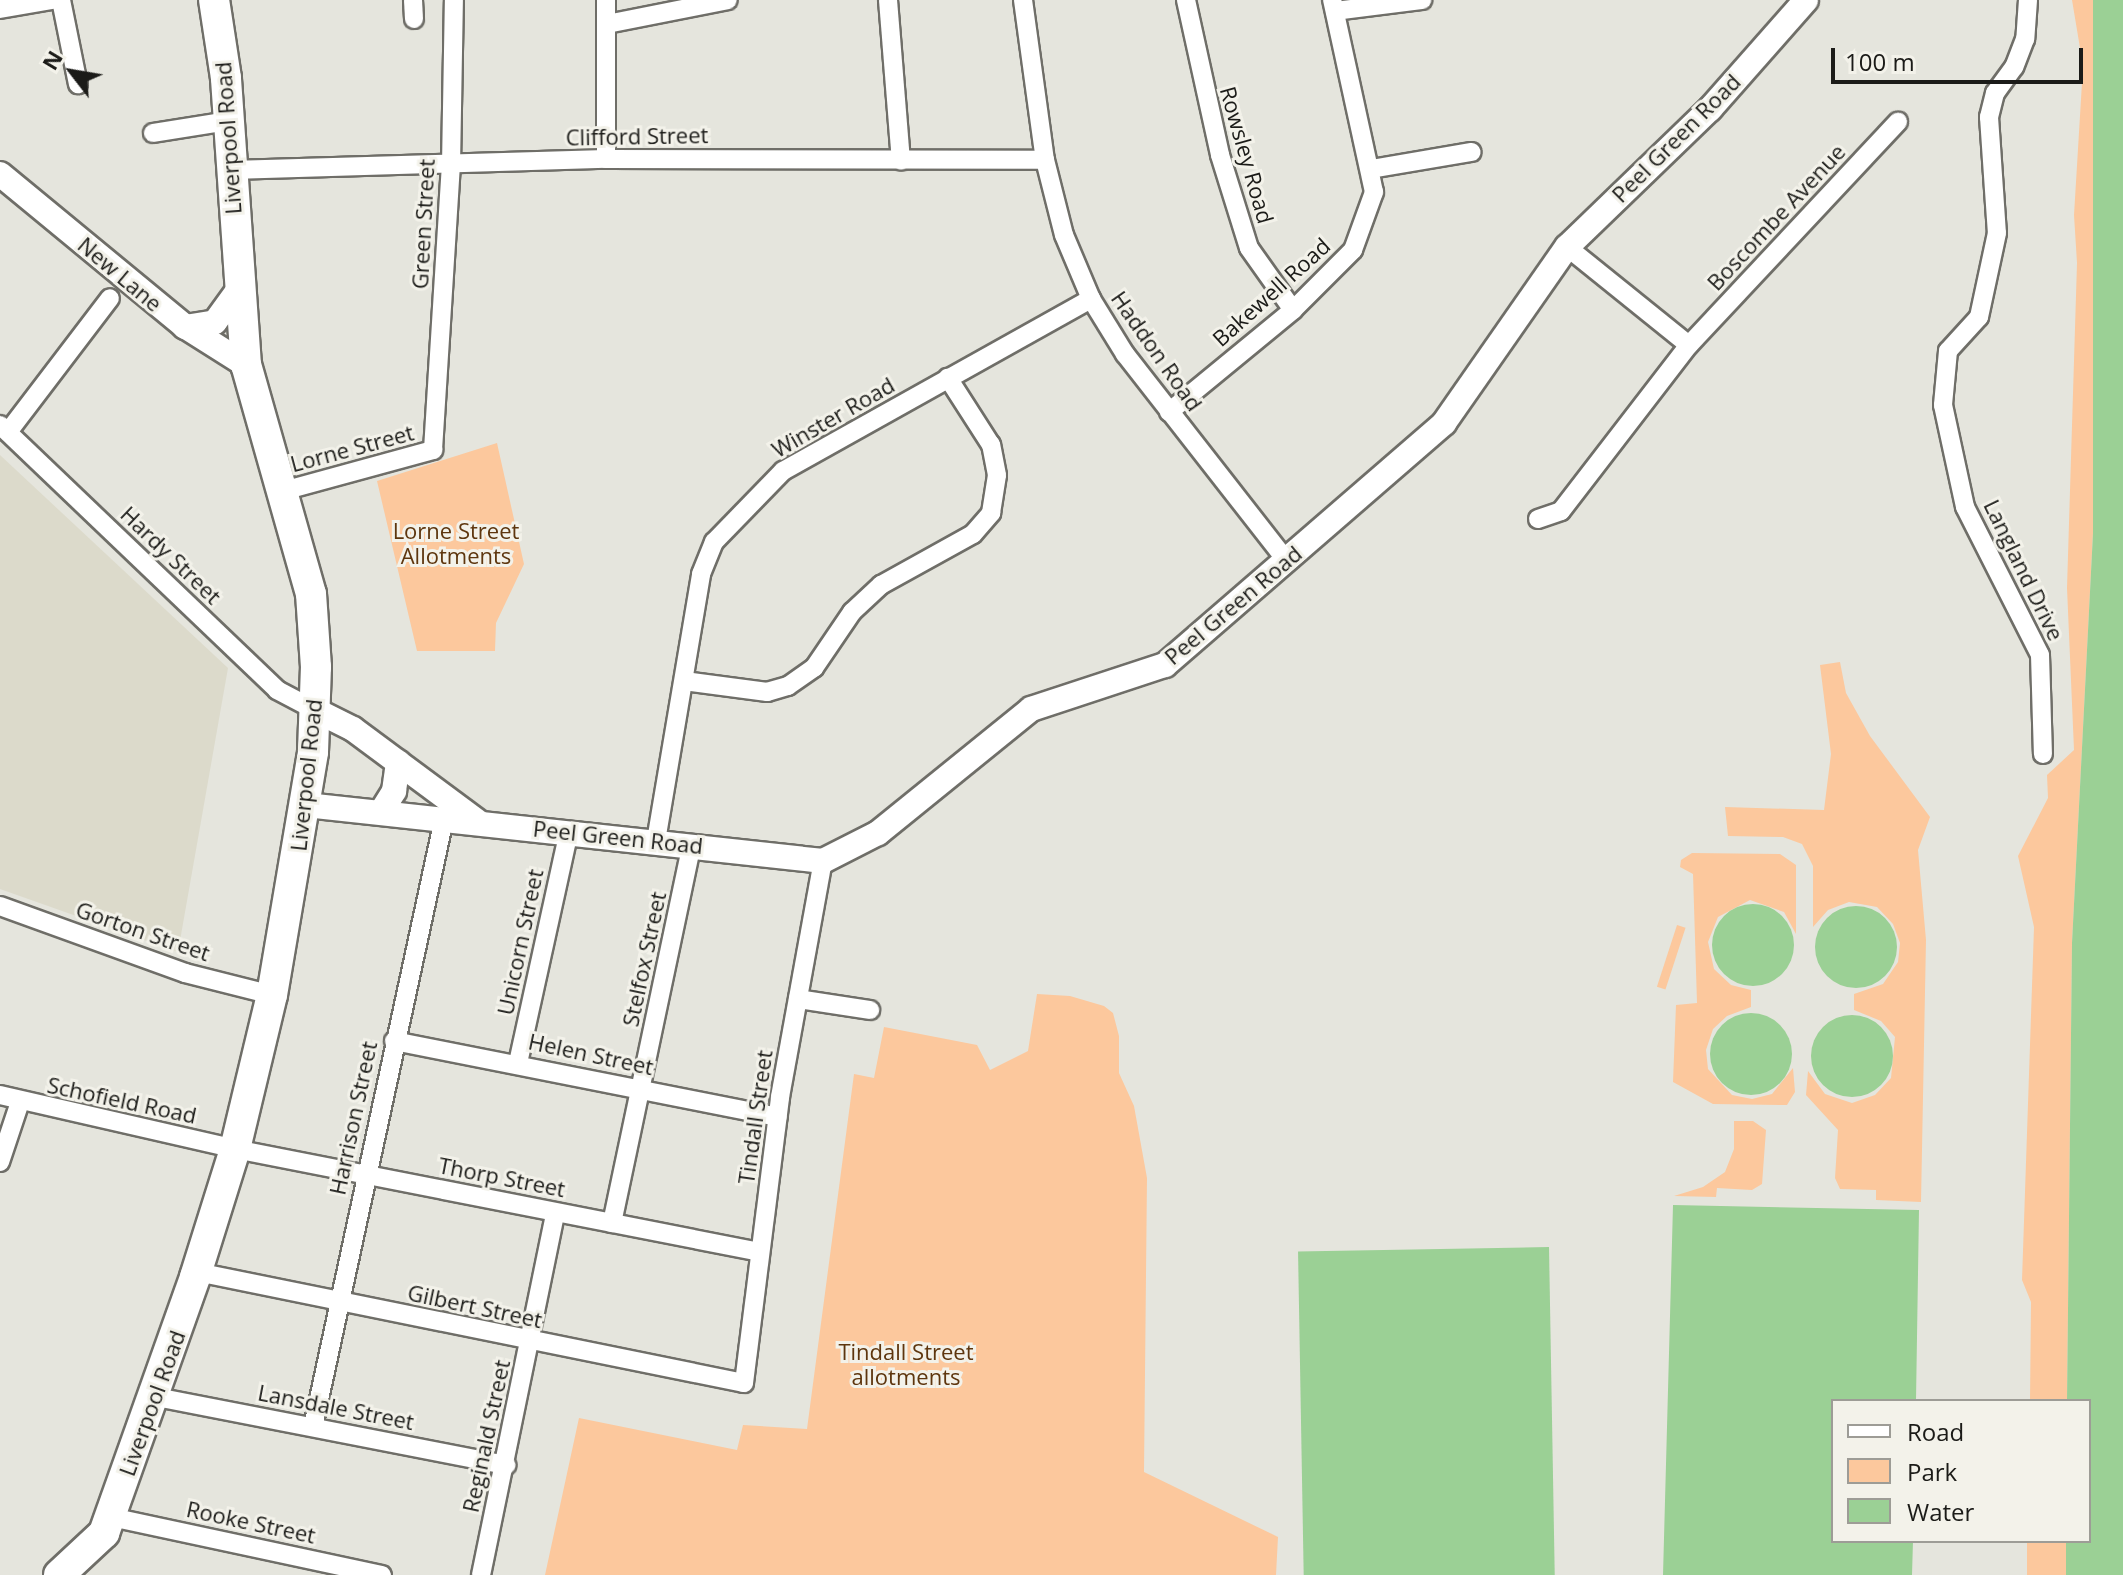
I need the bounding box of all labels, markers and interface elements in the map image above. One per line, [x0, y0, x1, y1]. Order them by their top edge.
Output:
north arrow [32, 32, 112, 112]
scale bar [1835, 32, 2087, 82]
text: N [34, 44, 69, 75]
text: 100 m [1845, 45, 1915, 78]
street label: Liverpool Road [209, 61, 247, 215]
street label: Peel Green Road [1606, 68, 1746, 208]
street label: Rowsley Road [1215, 83, 1279, 227]
street label: Clifford Street [565, 122, 709, 150]
street label: Boscombe Avenue [1701, 138, 1851, 296]
street label: Green Street [406, 158, 440, 290]
street label: New Lane [73, 231, 167, 317]
street label: Bakewell Road [1207, 232, 1335, 352]
street label: Haddon Road [1106, 286, 1208, 416]
street label: Winster Road [767, 371, 899, 463]
street label: Lorne Street [287, 419, 417, 477]
street label: Langland Drive [1979, 495, 2069, 645]
street label: Hardy Street [115, 501, 227, 609]
park label: Lorne Street Allotments [393, 517, 519, 568]
street label: Peel Green Road [1159, 540, 1307, 670]
street label: Liverpool Road [285, 698, 327, 852]
street label: Peel Green Road [532, 815, 704, 859]
street label: Unicorn Street [492, 867, 548, 1017]
street label: Stelfox Street [617, 889, 671, 1029]
street label: Gorton Street [73, 896, 213, 966]
street label: Helen Street [526, 1028, 656, 1080]
street label: Harrison Street [324, 1039, 382, 1197]
street label: Tindall Street [733, 1048, 777, 1186]
street label: Schofield Road [45, 1071, 199, 1129]
street label: Thorp Street [436, 1152, 568, 1202]
street label: Gilbert Street [405, 1279, 545, 1333]
street label: Liverpool Road [113, 1327, 191, 1479]
park label: Tindall Street allotments [838, 1338, 974, 1390]
street label: Reginald Street [457, 1357, 515, 1515]
street label: Lansdale Street [256, 1379, 416, 1435]
legend [1831, 1399, 2091, 1543]
text: Road [1907, 1415, 1964, 1448]
text: Park [1907, 1455, 1957, 1488]
street label: Rooke Street [184, 1495, 318, 1549]
text: Water [1907, 1495, 1974, 1528]

